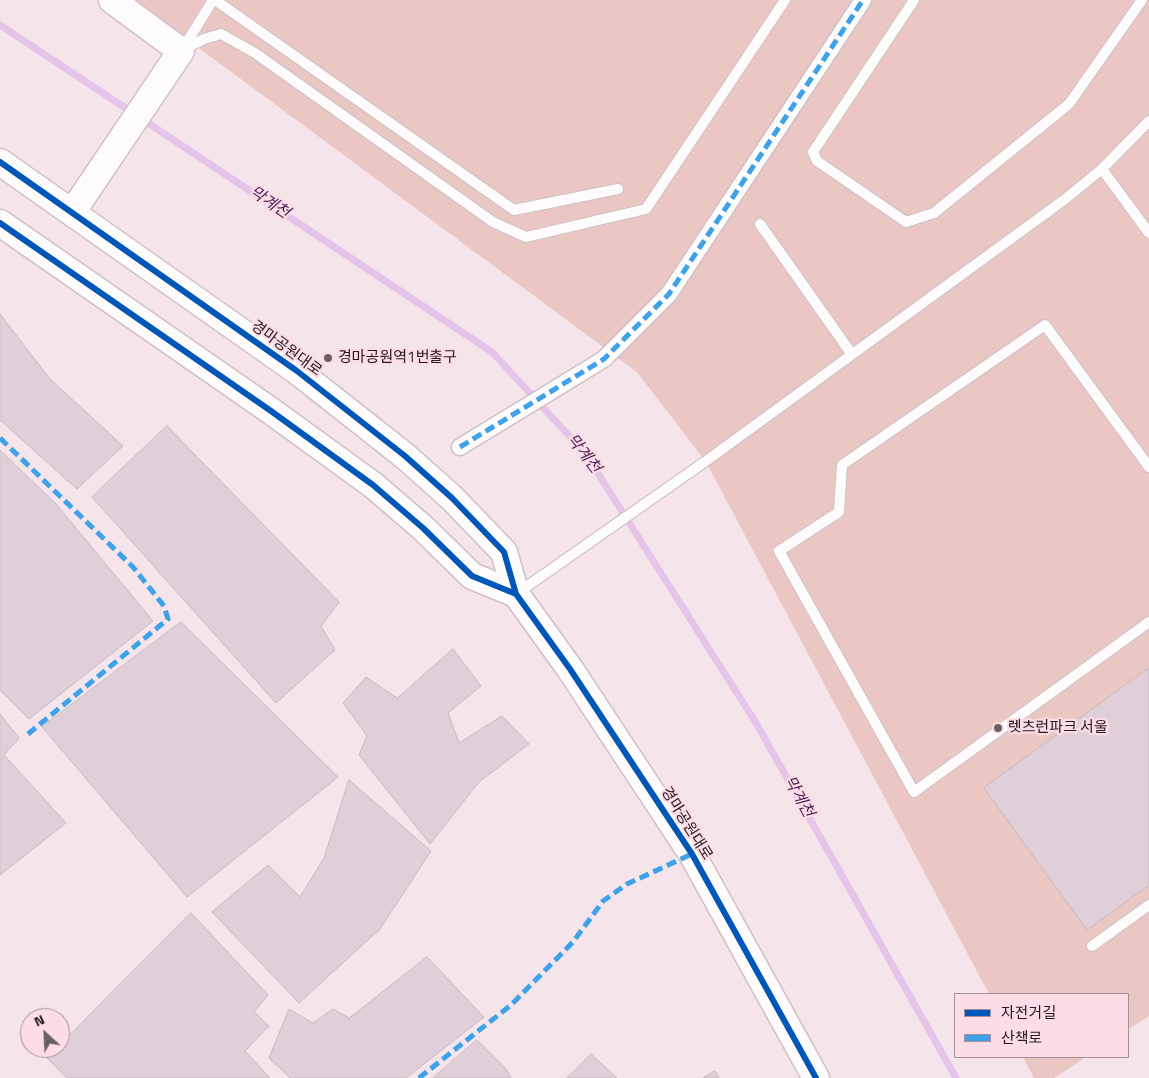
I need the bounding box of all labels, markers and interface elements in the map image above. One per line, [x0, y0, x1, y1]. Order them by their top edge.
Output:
water label: 막계천 [245, 183, 293, 223]
street label: 경마공원대로 [247, 317, 325, 381]
place label: 경마공원역1번출구 [338, 349, 457, 367]
marker: 경마공원역1번출구 [322, 352, 334, 364]
water label: 막계천 [562, 431, 604, 477]
place label: 렛츠런파크 서울 [1008, 719, 1108, 737]
marker: 렛츠런파크 서울 [992, 722, 1004, 734]
water label: 막계천 [779, 773, 817, 821]
street label: 경마공원대로 [656, 784, 716, 864]
legend [954, 993, 1129, 1058]
text: 자전거길 [1001, 1001, 1056, 1024]
north arrow [20, 1008, 70, 1058]
text: N [30, 1008, 48, 1031]
text: 산책로 [1001, 1026, 1042, 1049]

